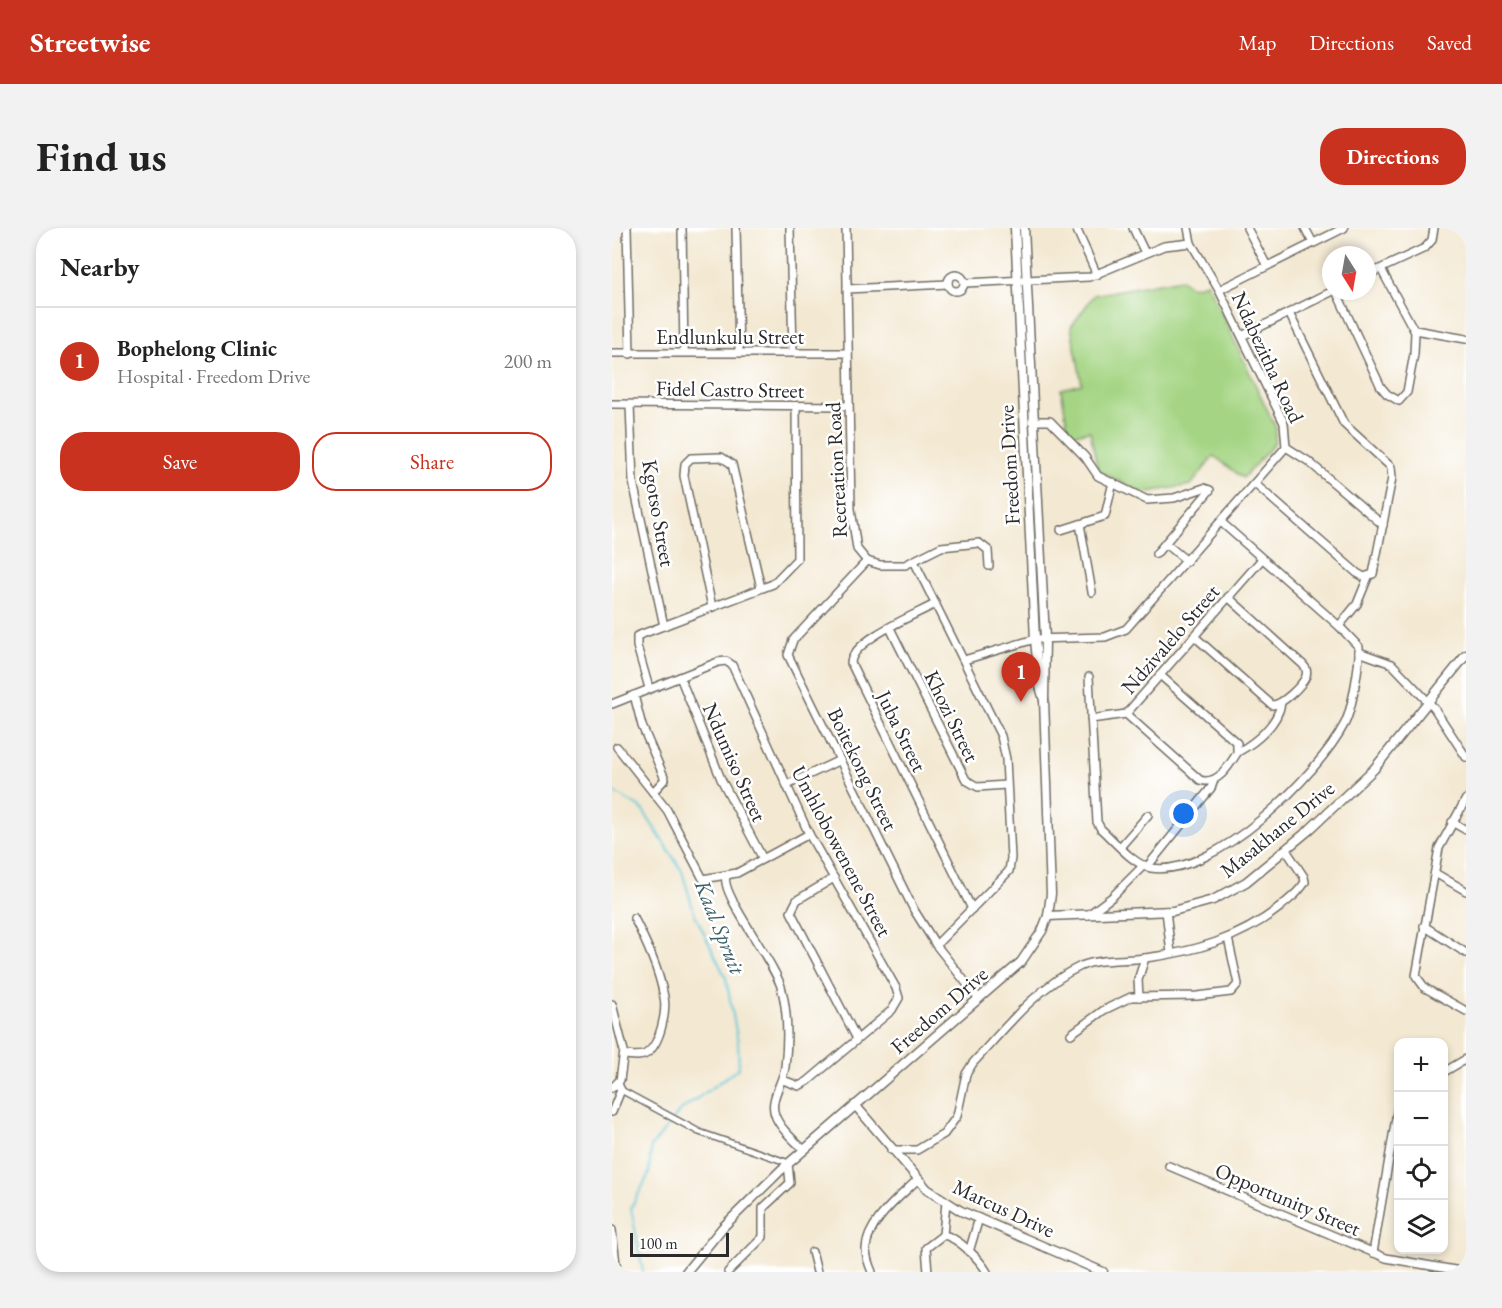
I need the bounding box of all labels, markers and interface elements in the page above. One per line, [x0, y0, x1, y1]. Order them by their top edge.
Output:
text: Streetwise [30, 24, 150, 60]
text: Map [1239, 29, 1276, 56]
text: Directions [1309, 29, 1394, 56]
text: Saved [1427, 29, 1472, 56]
button: Directions [1320, 128, 1466, 185]
text: Find us [36, 129, 167, 184]
north arrow [1322, 246, 1376, 300]
text: Nearby [60, 250, 140, 284]
street label: Ndabezitha Road [1226, 287, 1310, 427]
street label: Endlunkulu Street [656, 323, 804, 350]
text: Bophelong Clinic [117, 334, 277, 363]
text: 1 [74, 348, 85, 374]
text: 200 m [504, 348, 552, 374]
text: Hospital · Freedom Drive [117, 363, 310, 389]
street label: Fidel Castro Street [656, 374, 805, 404]
street label: Recreation Road [819, 401, 853, 539]
street label: Freedom Drive [992, 404, 1026, 526]
button: Save [60, 432, 300, 491]
button: Share [312, 432, 552, 491]
street label: Kgotso Street [636, 457, 682, 569]
street label: Ndzivalelo Street [1115, 578, 1225, 699]
pin: 1 [1002, 652, 1040, 702]
street label: Khozi Street [918, 666, 986, 767]
street label: Juba Street [870, 684, 933, 777]
street label: Ndumiso Street [697, 698, 773, 826]
street label: Boitekong Street [822, 703, 905, 835]
street label: Umhlobowenene Street [785, 761, 899, 942]
street label: Masakhane Drive [1214, 775, 1340, 883]
your location [1169, 799, 1198, 828]
water label: Kaal Spruit [688, 874, 753, 980]
street label: Freedom Drive [885, 960, 993, 1060]
map controls [1394, 1038, 1448, 1254]
button: + [1394, 1038, 1448, 1092]
button: − [1394, 1092, 1448, 1146]
button: locate [1394, 1146, 1448, 1200]
street label: Opportunity Street [1211, 1156, 1365, 1242]
street label: Marcus Drive [949, 1173, 1059, 1243]
button: layers [1394, 1200, 1448, 1254]
scale bar [630, 1230, 729, 1258]
text: 100 m [639, 1233, 678, 1254]

